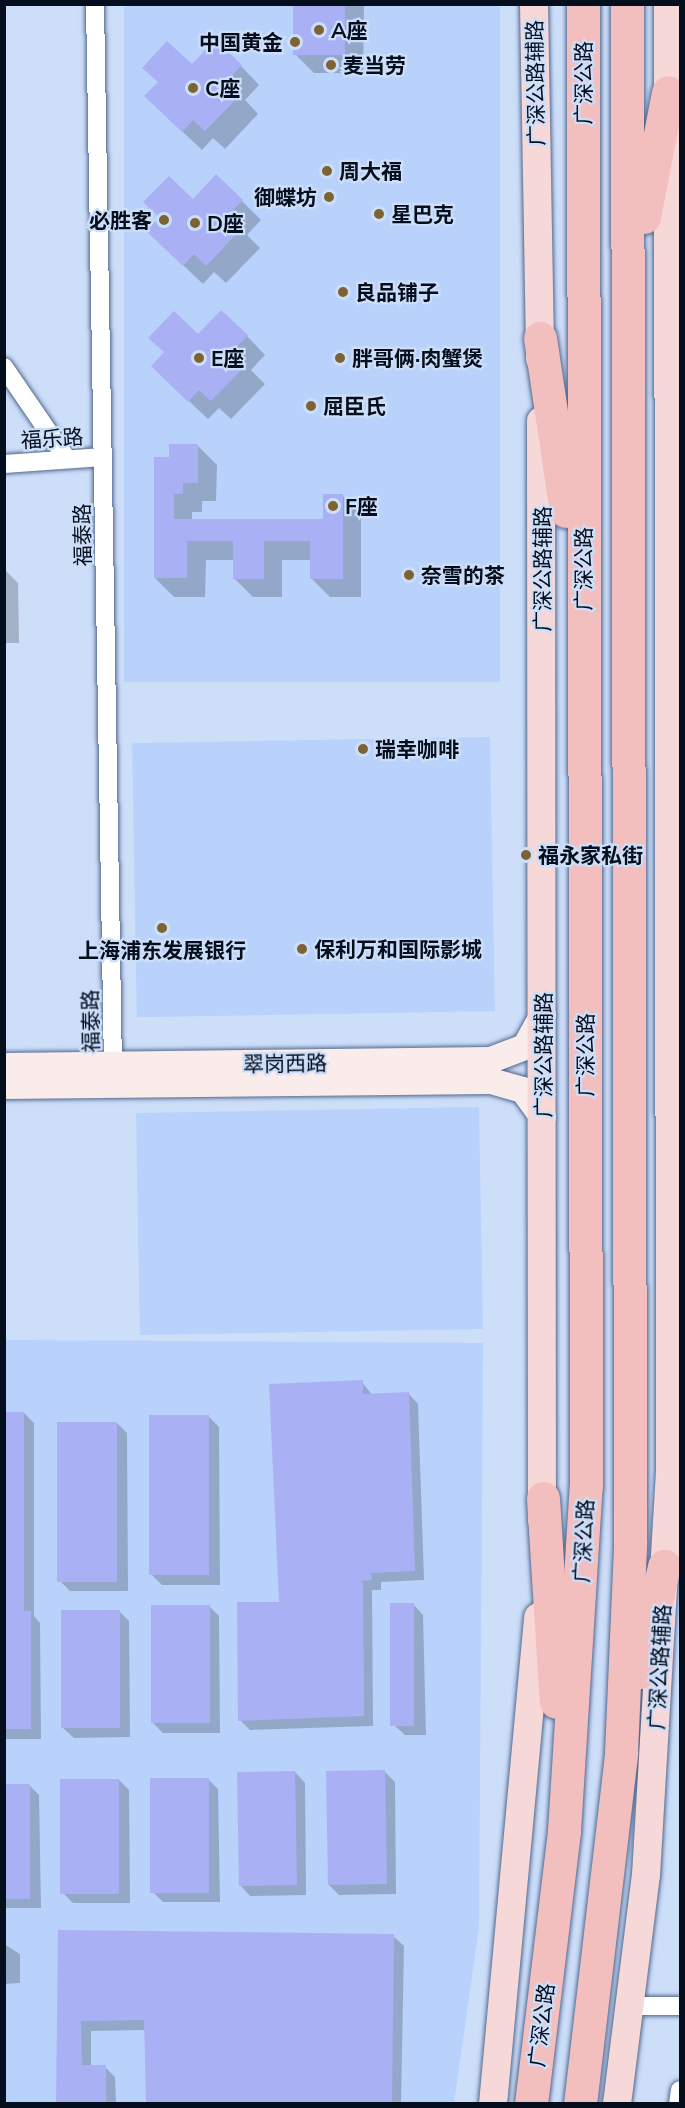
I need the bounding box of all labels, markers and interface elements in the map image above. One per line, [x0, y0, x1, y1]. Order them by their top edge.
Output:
place label: A座 [331, 17, 368, 43]
street label: 广深公路辅路 [521, 20, 549, 146]
marker: A座 [312, 23, 326, 37]
place label: 中国黄金 [199, 29, 283, 55]
marker: 中国黄金 [288, 35, 302, 49]
street label: 广深公路 [570, 41, 596, 125]
place label: 麦当劳 [343, 52, 406, 78]
marker: 麦当劳 [324, 58, 338, 72]
place label: C座 [205, 75, 240, 101]
marker: C座 [186, 81, 200, 95]
place label: 周大福 [339, 158, 402, 184]
marker: 周大福 [320, 164, 334, 178]
place label: 御蝶坊 [254, 184, 317, 210]
marker: 御蝶坊 [322, 190, 336, 204]
place label: 星巴克 [391, 201, 454, 227]
place label: 必胜客 [89, 207, 152, 233]
marker: 星巴克 [372, 207, 386, 221]
place label: D座 [207, 210, 244, 236]
marker: 必胜客 [157, 213, 171, 227]
marker: D座 [188, 216, 202, 230]
place label: 良品铺子 [355, 279, 439, 305]
marker: 良品铺子 [336, 285, 350, 299]
place label: E座 [211, 345, 244, 371]
place label: 胖哥俩·肉蟹煲 [352, 345, 483, 371]
marker: E座 [192, 351, 206, 365]
marker: 胖哥俩·肉蟹煲 [333, 351, 347, 365]
place label: 屈臣氏 [323, 393, 386, 419]
marker: 屈臣氏 [304, 399, 318, 413]
street label: 福乐路 [20, 423, 84, 453]
place label: F座 [345, 493, 378, 519]
marker: F座 [326, 499, 340, 513]
street label: 福泰路 [69, 503, 95, 567]
street label: 广深公路辅路 [529, 506, 555, 632]
street label: 广深公路 [570, 527, 596, 611]
place label: 奈雪的茶 [421, 562, 505, 588]
marker: 奈雪的茶 [402, 568, 416, 582]
place label: 瑞幸咖啡 [375, 736, 459, 762]
marker: 瑞幸咖啡 [356, 742, 370, 756]
place label: 福永家私街 [538, 842, 643, 868]
marker: 福永家私街 [519, 848, 533, 862]
marker: 上海浦东发展银行 [155, 921, 169, 935]
place label: 保利万和国际影城 [314, 936, 482, 962]
place label: 上海浦东发展银行 [78, 937, 246, 963]
marker: 保利万和国际影城 [295, 942, 309, 956]
street label: 福泰路 [77, 989, 103, 1053]
street label: 广深公路辅路 [530, 992, 556, 1118]
street label: 广深公路 [572, 1013, 598, 1097]
street label: 翠岗西路 [243, 1050, 327, 1076]
street label: 广深公路 [568, 1498, 598, 1584]
street label: 广深公路辅路 [643, 1603, 675, 1731]
street label: 广深公路 [523, 1982, 559, 2068]

